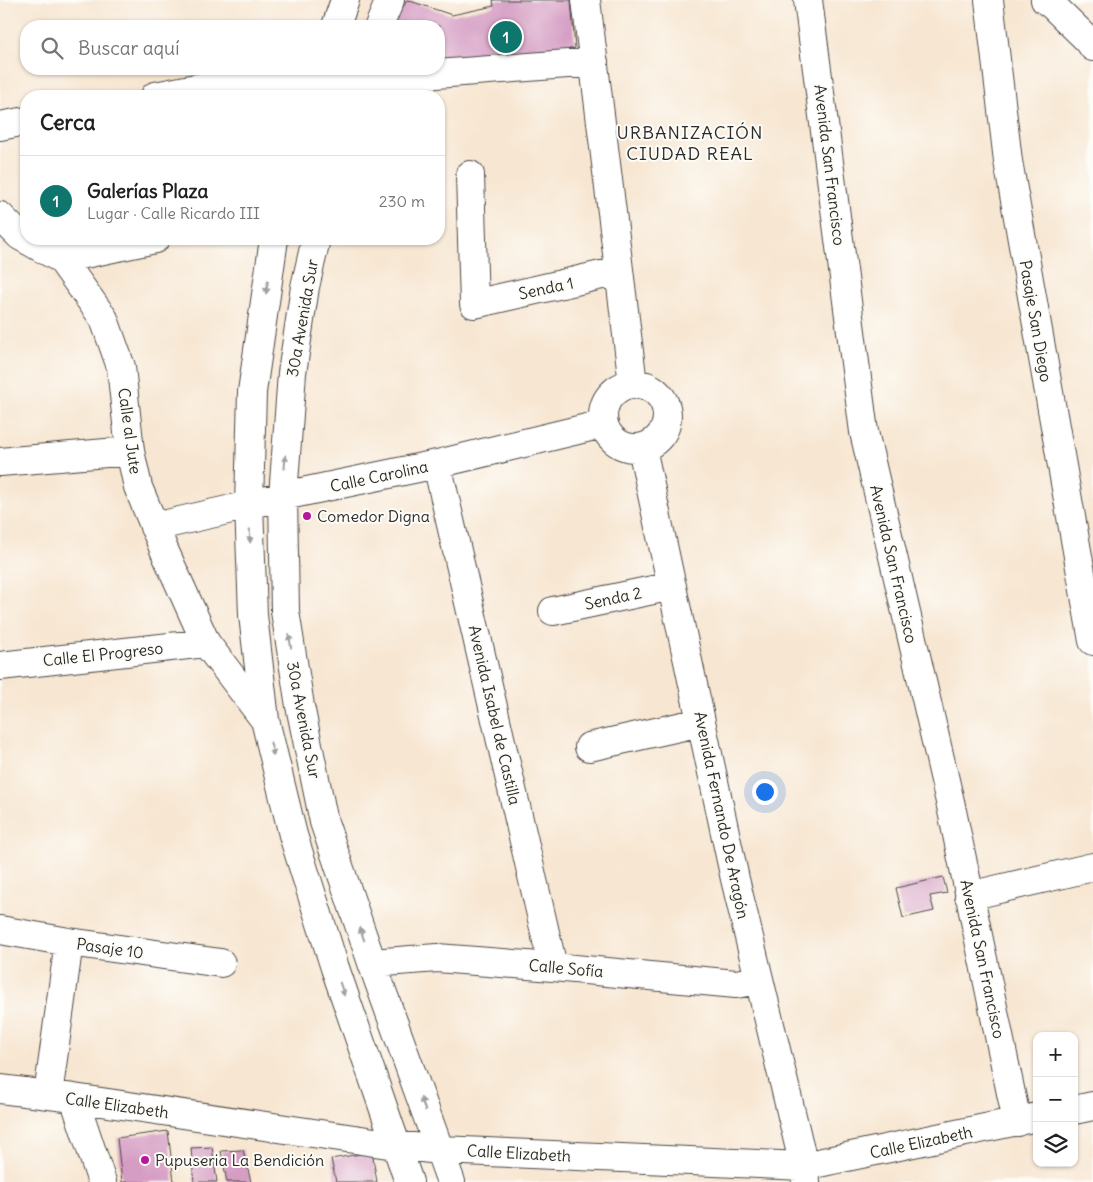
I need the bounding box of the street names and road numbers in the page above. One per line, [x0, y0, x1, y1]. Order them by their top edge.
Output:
street label: Avenida San Francisco [810, 83, 850, 247]
street label: 30a Avenida Sur [282, 257, 322, 378]
street label: Pasaje San Diego [1015, 259, 1057, 383]
street label: Senda 1 [517, 272, 575, 304]
street label: Calle al Jute [114, 387, 146, 475]
street label: Calle Carolina [328, 456, 430, 496]
street label: Avenida San Francisco [866, 483, 922, 645]
street label: Senda 2 [583, 582, 644, 614]
street label: Avenida Isabel de Castilla [465, 623, 525, 807]
street label: Calle El Progreso [42, 638, 164, 670]
street label: 30a Avenida Sur [283, 660, 325, 781]
street label: Avenida Fernando De Aragón [690, 709, 754, 921]
street label: Avenida San Francisco [956, 878, 1010, 1040]
street label: Pasaje 10 [75, 933, 145, 963]
street label: Calle Sofía [528, 955, 604, 981]
street label: Calle Elizabeth [64, 1088, 170, 1122]
street label: Calle Elizabeth [868, 1121, 974, 1163]
street label: Calle Elizabeth [466, 1140, 572, 1166]

